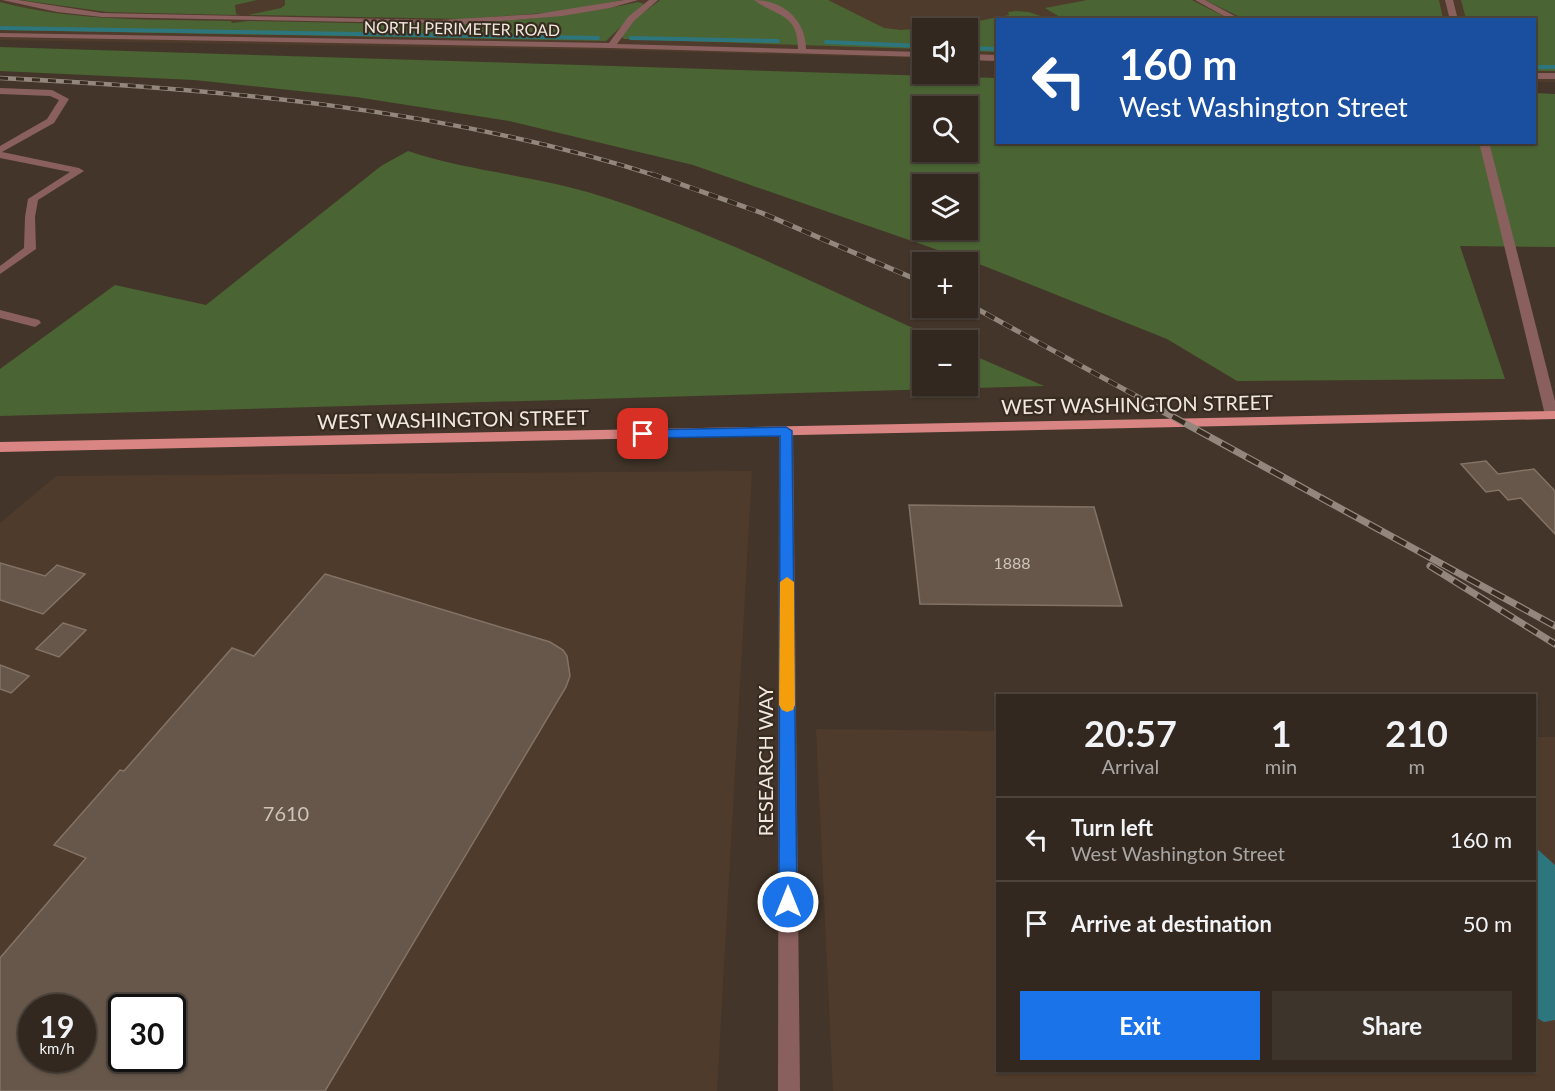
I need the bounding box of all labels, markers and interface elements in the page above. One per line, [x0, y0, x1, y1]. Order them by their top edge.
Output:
street label: NORTH PERIMETER ROAD [364, 17, 560, 39]
map controls [912, 18, 978, 396]
button: sound [912, 18, 978, 84]
text: 160 m [1119, 39, 1237, 89]
icon: left [1020, 42, 1098, 120]
text: West Washington Street [1119, 90, 1408, 123]
button: search [912, 96, 978, 162]
button: layers [912, 174, 978, 240]
button: + [912, 252, 978, 318]
button: − [912, 330, 978, 396]
street label: WEST WASHINGTON STREET [1001, 390, 1273, 418]
street label: WEST WASHINGTON STREET [317, 405, 589, 433]
pin [617, 408, 668, 459]
icon: arrive [626, 417, 659, 450]
house number: 1888 [993, 553, 1031, 572]
street label: RESEARCH WAY [753, 685, 777, 836]
text: 20:57 [1084, 711, 1177, 755]
text: 1 [1271, 711, 1292, 755]
text: 210 [1385, 711, 1448, 755]
text: Arrival [1102, 754, 1159, 778]
text: min [1265, 754, 1297, 778]
text: m [1408, 754, 1425, 778]
house number: 7610 [263, 801, 309, 825]
text: Turn left [1071, 814, 1153, 841]
icon: left [1020, 823, 1053, 856]
text: 160 m [1450, 826, 1512, 853]
text: West Washington Street [1071, 841, 1285, 865]
position arrow [756, 870, 820, 934]
icon: arrive [1020, 907, 1053, 940]
text: Arrive at destination [1071, 910, 1272, 937]
text: 50 m [1463, 910, 1512, 937]
button: Exit [1020, 991, 1260, 1060]
button: Share [1272, 991, 1512, 1060]
speed limit sign: 30 [108, 994, 186, 1072]
text: 19 [40, 1008, 74, 1044]
text: km/h [39, 1039, 75, 1057]

